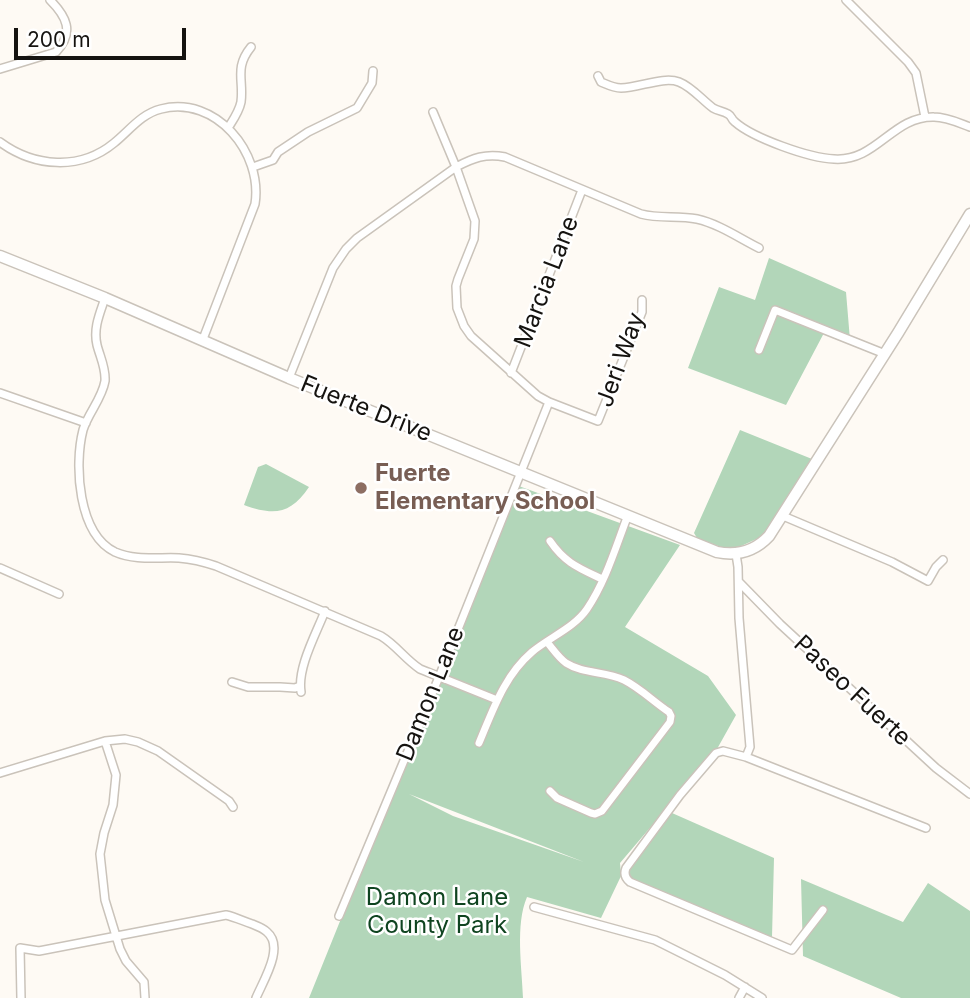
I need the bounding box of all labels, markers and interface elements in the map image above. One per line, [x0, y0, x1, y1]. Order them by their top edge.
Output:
scale bar [18, 14, 189, 58]
text: 200 m [27, 27, 91, 52]
street label: Marcia Lane [509, 212, 585, 352]
street label: Jeri Way [591, 309, 651, 411]
street label: Fuerte Drive [296, 370, 436, 448]
place label: Fuerte Elementary School [375, 460, 595, 516]
marker: Fuerte Elementary School [353, 480, 369, 496]
street label: Damon Lane [391, 623, 471, 765]
street label: Paseo Fuerte [788, 630, 916, 752]
park label: Damon Lane County Park [366, 884, 508, 940]

